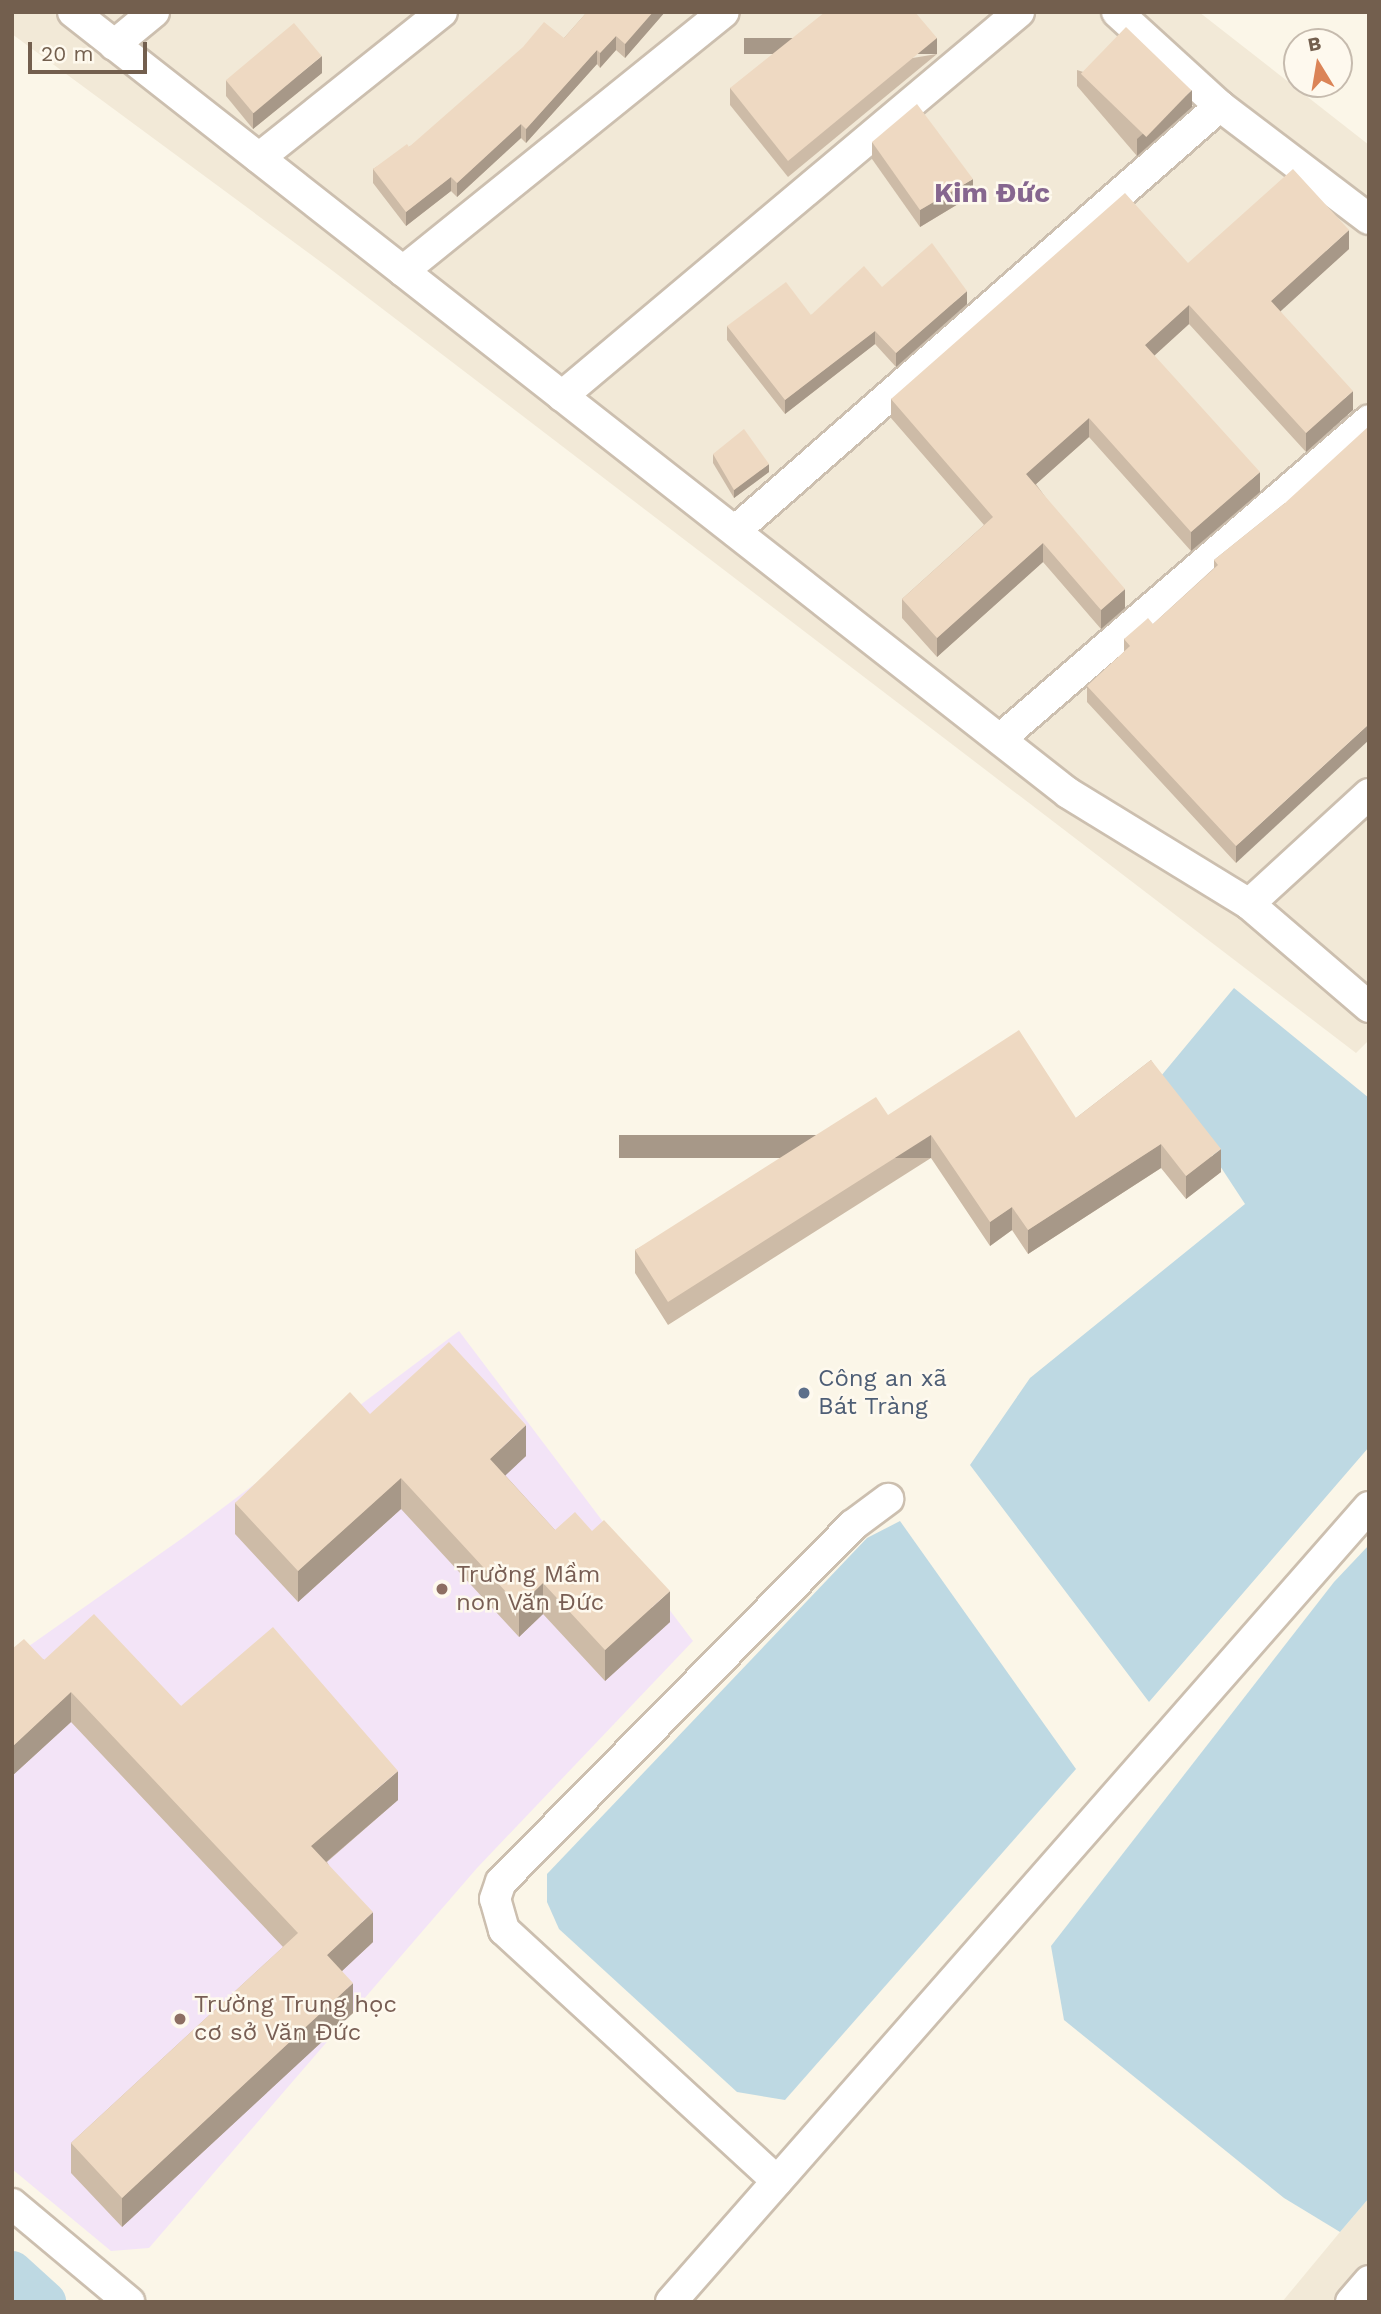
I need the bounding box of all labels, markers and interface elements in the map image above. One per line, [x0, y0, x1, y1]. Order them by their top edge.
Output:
scale bar [32, 28, 150, 72]
north arrow [1283, 28, 1353, 98]
text: B [1306, 31, 1323, 56]
text: 20 m [41, 41, 93, 66]
district label: Kim Đức [934, 176, 1050, 210]
place label: Công an xã Bát Tràng [818, 1365, 947, 1421]
marker: Công an xã Bát Tràng [796, 1385, 812, 1401]
place label: Trường Mầm non Văn Đức [456, 1561, 605, 1617]
marker: Trường Mầm non Văn Đức [434, 1581, 450, 1597]
place label: Trường Trung học cơ sở Văn Đức [194, 1991, 398, 2047]
marker: Trường Trung học cơ sở Văn Đức [172, 2011, 188, 2027]

